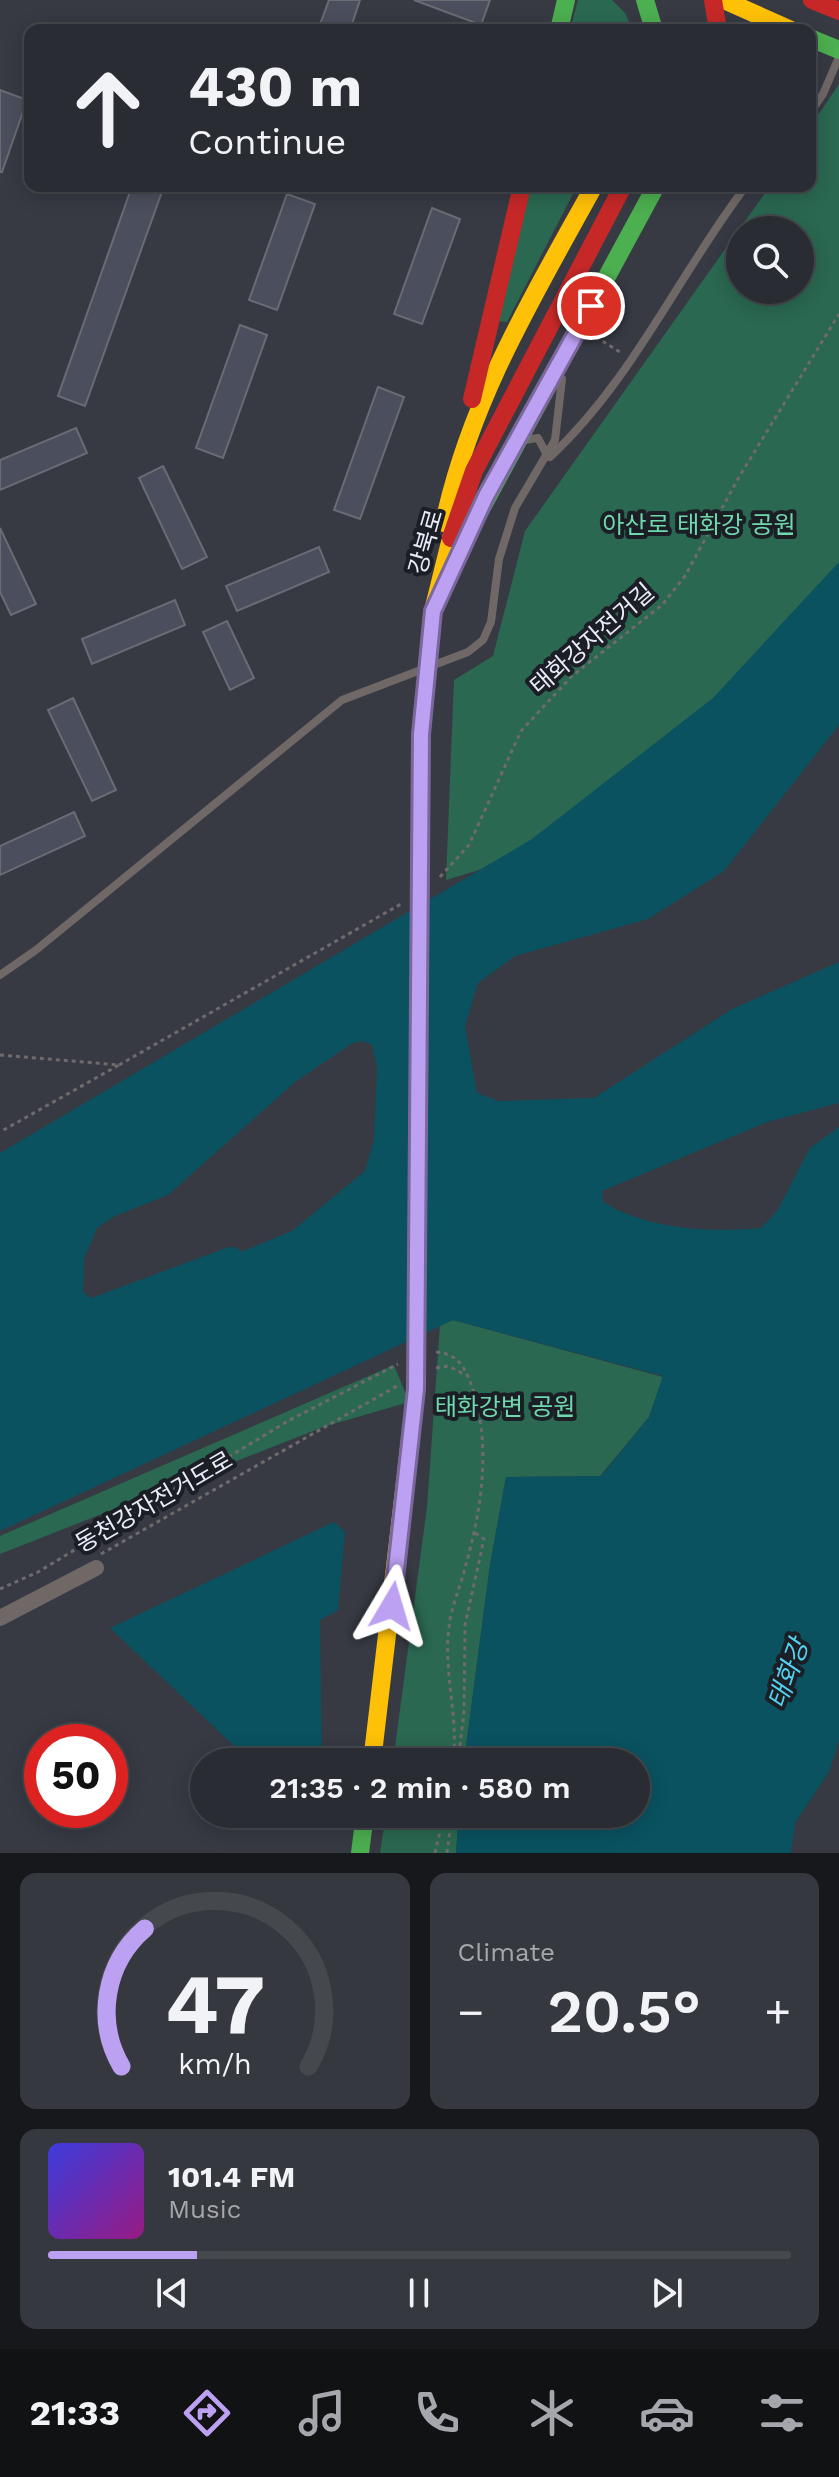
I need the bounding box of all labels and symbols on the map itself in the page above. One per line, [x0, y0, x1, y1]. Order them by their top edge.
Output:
pin [557, 272, 625, 340]
street label: 강북로 [403, 506, 449, 578]
park label: 아산로 태화강 공원 [602, 511, 796, 539]
street label: 태화강자전거길 [524, 578, 660, 700]
park label: 태화강변 공원 [435, 1393, 575, 1421]
street label: 동천강자전거도로 [71, 1446, 237, 1558]
position arrow [350, 1564, 434, 1648]
water label: 태화강 [762, 1632, 815, 1713]
speed limit sign: 50 [24, 1724, 128, 1828]

